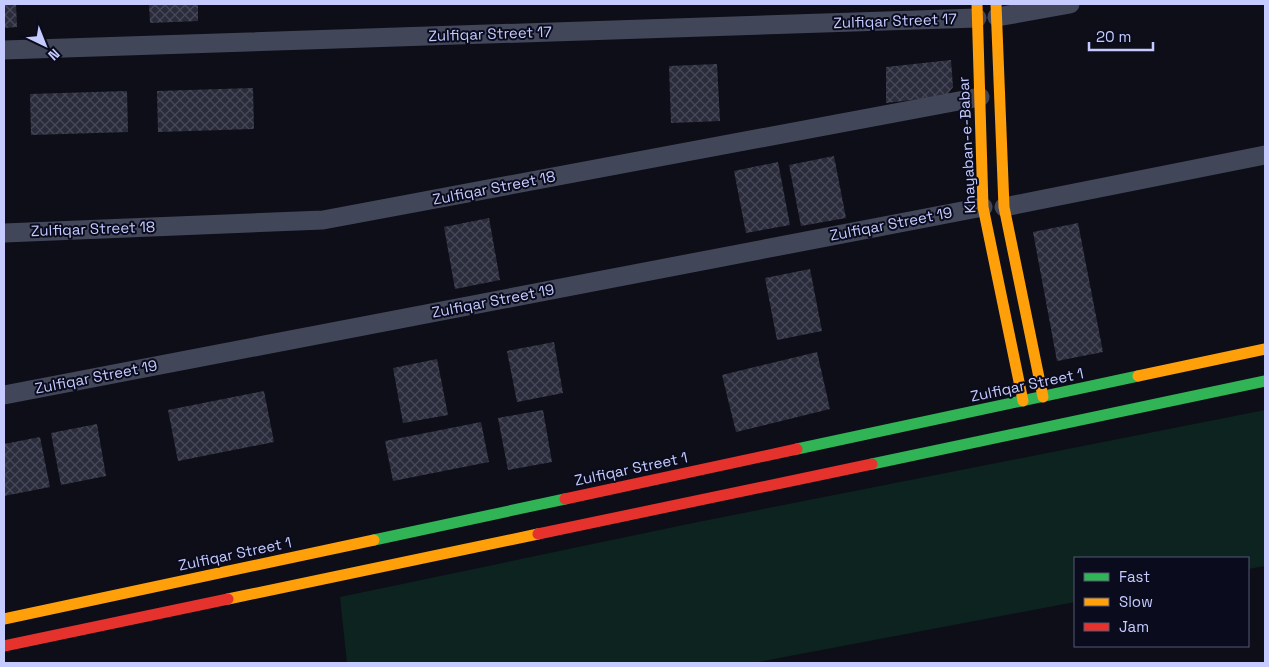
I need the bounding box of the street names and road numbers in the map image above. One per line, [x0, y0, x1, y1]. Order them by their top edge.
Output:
street label: Zulfiqar Street 17 [833, 9, 957, 32]
street label: Zulfiqar Street 17 [428, 22, 552, 45]
street label: Khayaban-e-Babar [953, 76, 980, 214]
street label: Zulfiqar Street 18 [431, 166, 557, 209]
street label: Zulfiqar Street 19 [828, 202, 954, 245]
street label: Zulfiqar Street 18 [30, 217, 156, 240]
street label: Zulfiqar Street 19 [430, 279, 556, 322]
street label: Zulfiqar Street 19 [33, 355, 159, 398]
street label: Zulfiqar Street 1 [969, 363, 1085, 406]
street label: Zulfiqar Street 1 [573, 447, 689, 490]
street label: Zulfiqar Street 1 [177, 532, 293, 575]

